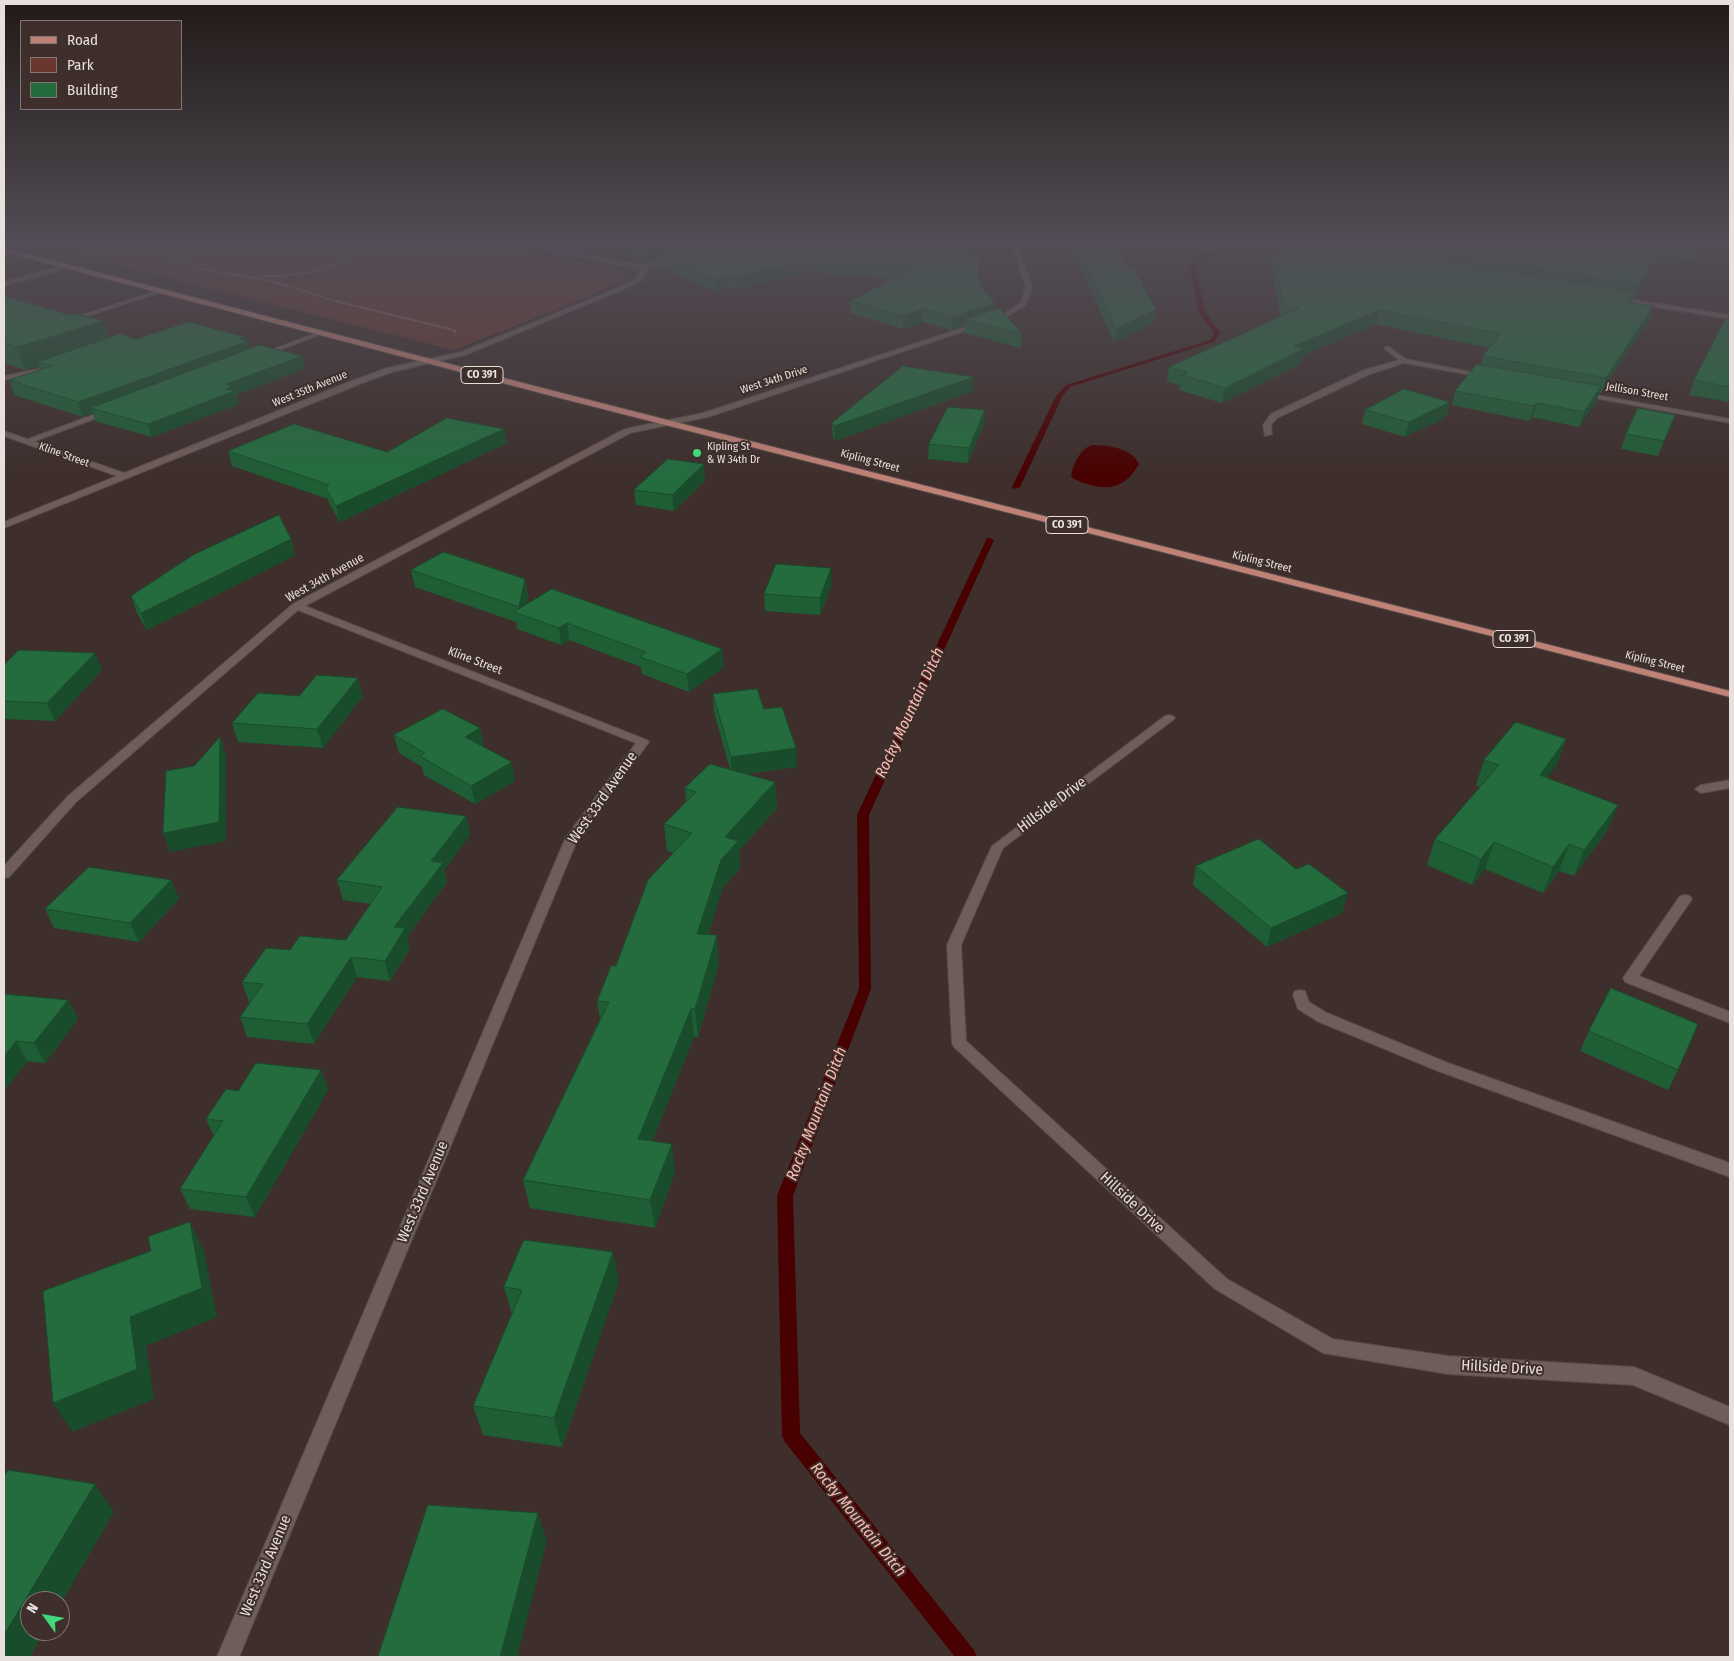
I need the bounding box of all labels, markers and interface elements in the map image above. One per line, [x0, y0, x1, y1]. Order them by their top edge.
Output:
legend [20, 20, 182, 110]
text: Road [67, 31, 98, 49]
text: Park [67, 56, 94, 74]
text: Building [67, 81, 118, 99]
street label: West 34th Drive [739, 363, 809, 397]
road number: CO 391 [461, 366, 503, 384]
street label: West 35th Avenue [271, 368, 349, 410]
street label: Jellison Street [1605, 380, 1669, 404]
street label: Kline Street [37, 440, 91, 470]
place label: Kipling St & W 34th Dr [707, 440, 760, 466]
marker: Kipling St & W 34th Dr [691, 447, 703, 459]
street label: Kipling Street [839, 447, 901, 475]
road number: CO 391 [1046, 516, 1088, 534]
street label: Kipling Street [1231, 548, 1293, 576]
street label: West 34th Avenue [283, 551, 367, 605]
road number: CO 391 [1493, 630, 1535, 648]
street label: Kline Street [446, 644, 504, 678]
water label: Rocky Mountain Ditch [871, 645, 949, 781]
street label: Kipling Street [1624, 648, 1686, 676]
street label: West 33rd Avenue [565, 748, 641, 848]
street label: Hillside Drive [1014, 773, 1090, 837]
water label: Rocky Mountain Ditch [783, 1045, 851, 1183]
street label: West 33rd Avenue [394, 1139, 452, 1245]
street label: Hillside Drive [1096, 1169, 1168, 1237]
street label: Hillside Drive [1461, 1357, 1543, 1379]
water label: Rocky Mountain Ditch [806, 1459, 910, 1581]
street label: West 33rd Avenue [237, 1513, 295, 1619]
north arrow [20, 1591, 70, 1641]
text: N [23, 1600, 42, 1616]

